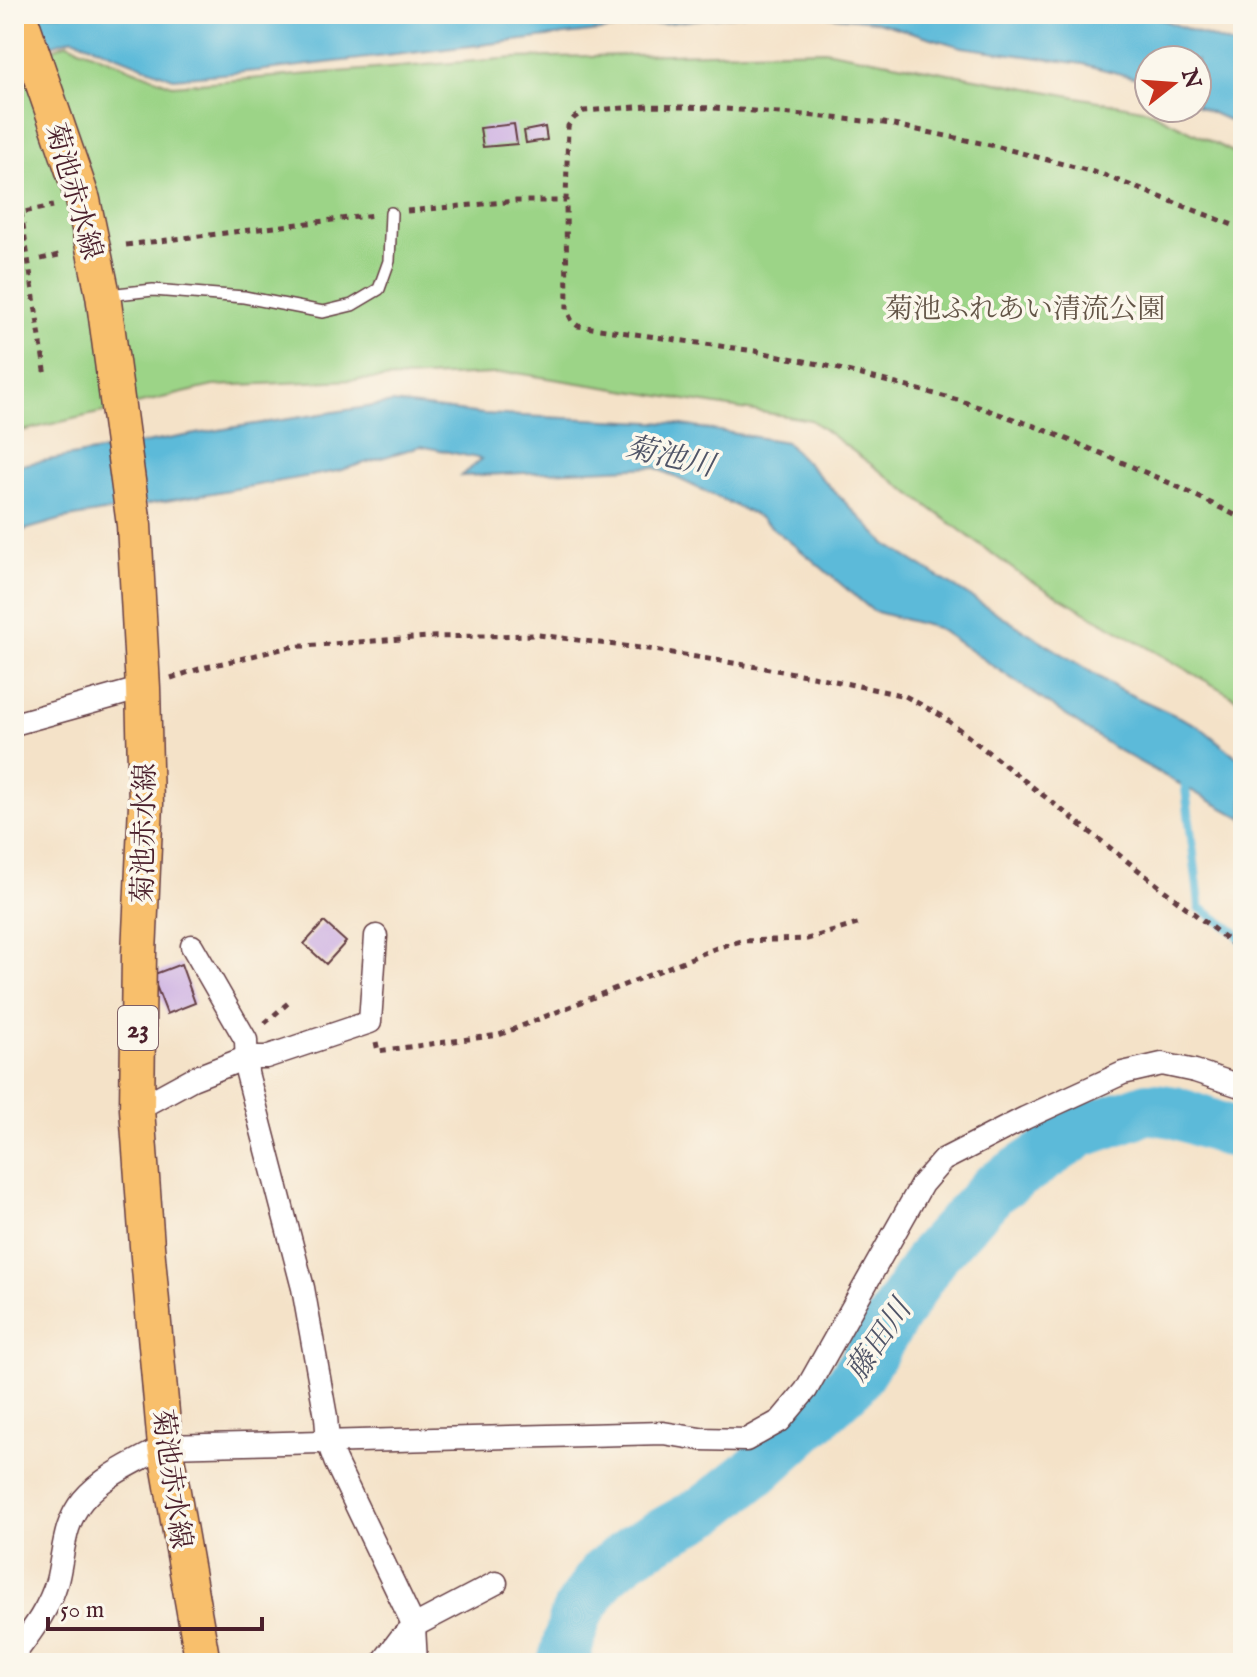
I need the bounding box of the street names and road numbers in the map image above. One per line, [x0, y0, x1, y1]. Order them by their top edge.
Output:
street label: 菊池赤水線 [36, 120, 109, 264]
street label: 菊池赤水線 [127, 763, 164, 903]
road number: 23 [118, 1006, 158, 1050]
street label: 菊池赤水線 [143, 1408, 198, 1551]

